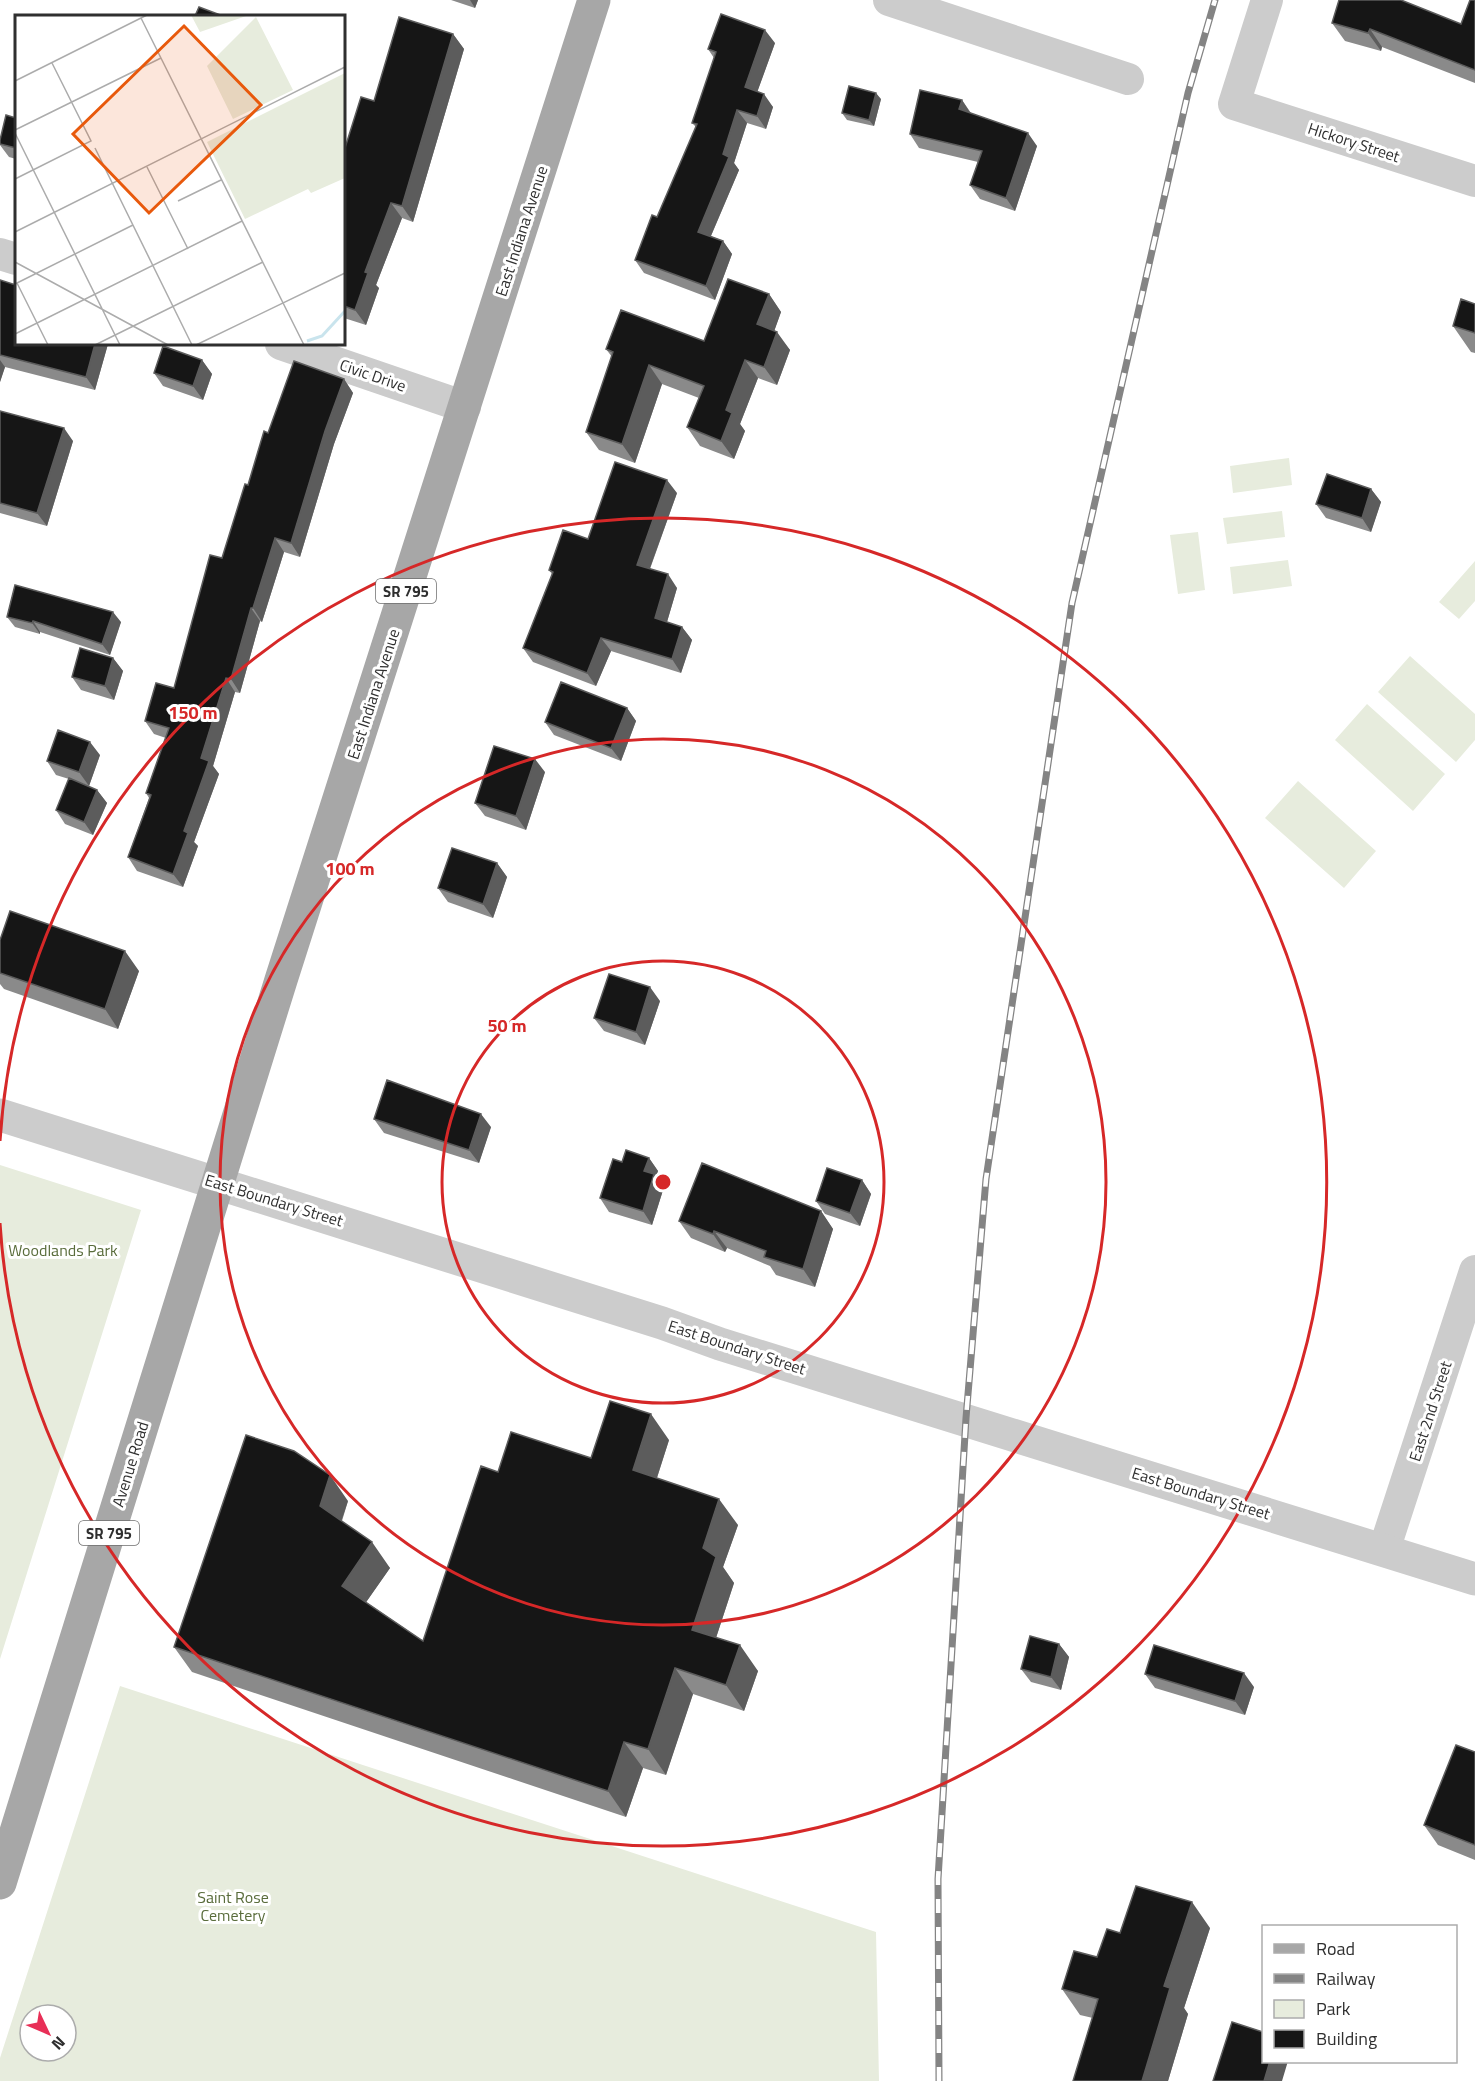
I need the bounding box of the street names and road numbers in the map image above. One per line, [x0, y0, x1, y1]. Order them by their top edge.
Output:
street label: Hickory Street [1305, 116, 1403, 168]
street label: East Indiana Avenue [489, 163, 553, 299]
street label: Civic Drive [337, 352, 409, 398]
road number: SR 795 [376, 579, 436, 603]
street label: East Indiana Avenue [341, 626, 405, 762]
street label: East Boundary Street [202, 1168, 346, 1233]
street label: East Boundary Street [665, 1313, 809, 1381]
street label: East 2nd Street [1402, 1357, 1458, 1464]
street label: Avenue Road [106, 1418, 154, 1510]
street label: East Boundary Street [1129, 1461, 1273, 1526]
road number: SR 795 [79, 1521, 139, 1545]

